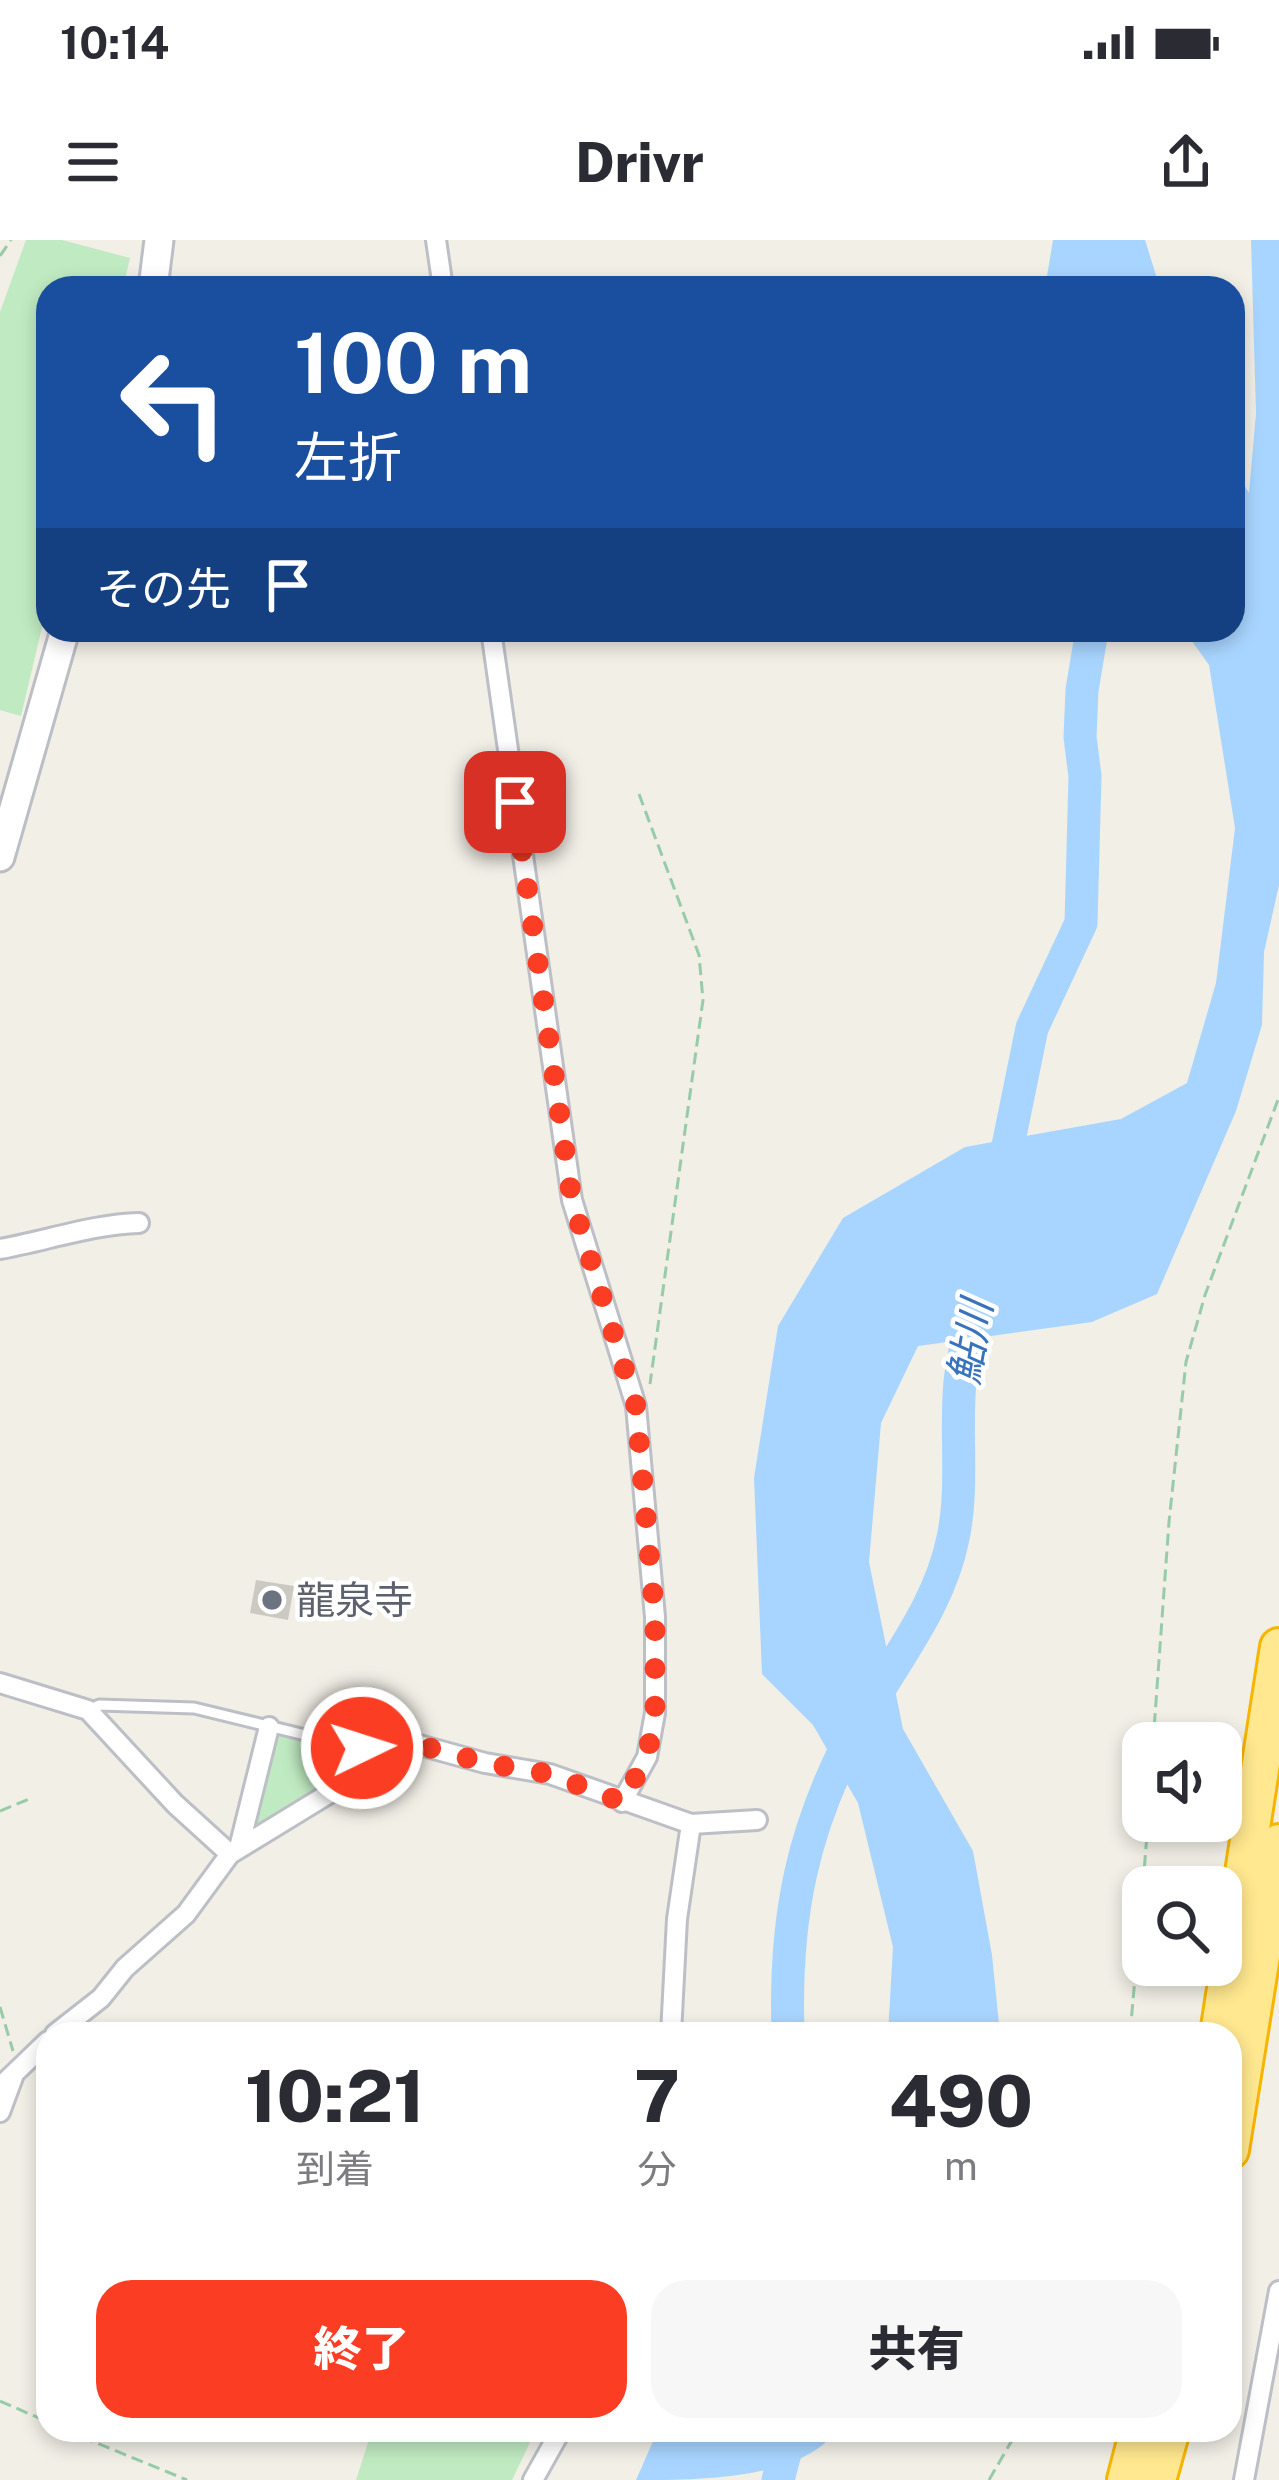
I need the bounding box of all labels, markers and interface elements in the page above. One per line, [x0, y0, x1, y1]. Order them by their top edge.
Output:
text: 10:14 [60, 16, 169, 69]
icon: menu [60, 129, 126, 195]
icon: share [1153, 129, 1219, 195]
text: Drivr [575, 131, 704, 194]
text: 100 m [294, 313, 532, 412]
icon: left [96, 324, 252, 480]
text: 左折 [294, 426, 402, 489]
icon: arrive [255, 552, 321, 618]
text: その先 [96, 562, 231, 615]
pin [464, 751, 566, 853]
icon: arrive [482, 769, 548, 835]
water label: 鮎川 [938, 1292, 1002, 1388]
place label: 龍泉寺 [296, 1577, 413, 1623]
marker: 龍泉寺 [259, 1587, 285, 1613]
position arrow [299, 1685, 425, 1811]
map controls [1122, 1722, 1242, 1986]
button: sound [1122, 1722, 1242, 1842]
button: search [1122, 1866, 1242, 1986]
text: 10:21 [245, 2054, 425, 2138]
text: 7 [634, 2054, 680, 2138]
text: 490 [889, 2059, 1033, 2143]
text: m [944, 2143, 978, 2189]
text: 到着 [296, 2146, 374, 2192]
text: 分 [637, 2146, 676, 2192]
button: 終了 [96, 2280, 627, 2418]
button: 共有 [651, 2280, 1182, 2418]

